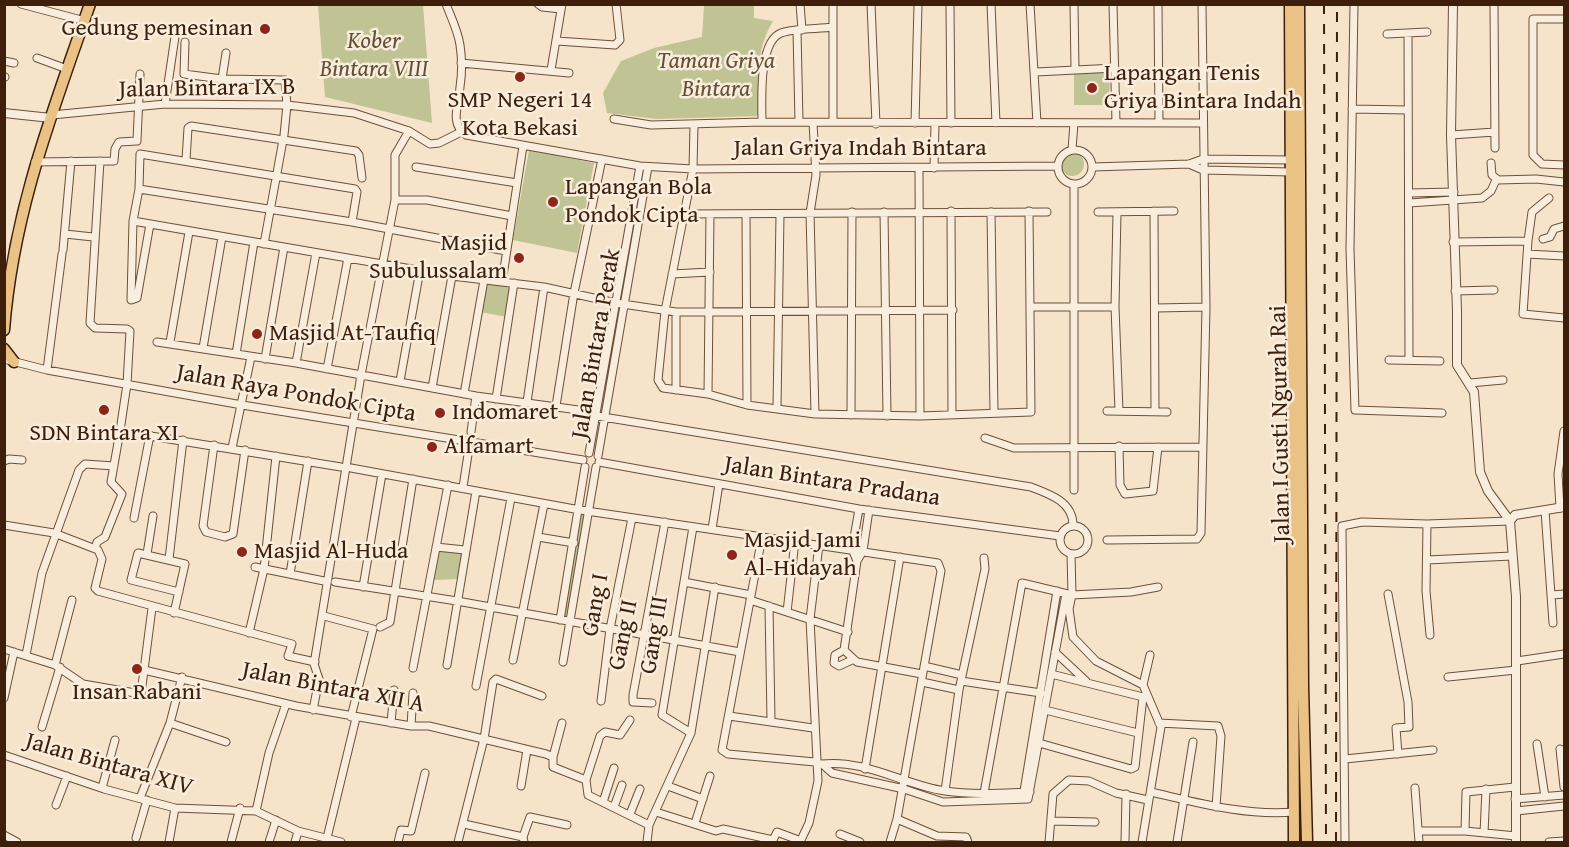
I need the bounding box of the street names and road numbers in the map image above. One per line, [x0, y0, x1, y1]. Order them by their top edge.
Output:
street label: Jalan Bintara IX B [118, 73, 296, 105]
street label: Jalan Griya Indah Bintara [733, 135, 987, 163]
street label: Jalan Bintara Perak [566, 246, 628, 442]
street label: Jalan I Gusti Ngurah Rai [1265, 305, 1297, 543]
street label: Jalan Raya Pondok Cipta [174, 359, 418, 429]
street label: Jalan Bintara Pradana [722, 451, 942, 513]
street label: Gang I [576, 571, 616, 639]
street label: Gang III [635, 594, 675, 676]
street label: Gang II [603, 597, 645, 673]
street label: Jalan Bintara XII A [239, 656, 427, 720]
street label: Jalan Bintara XIV [22, 727, 196, 803]

